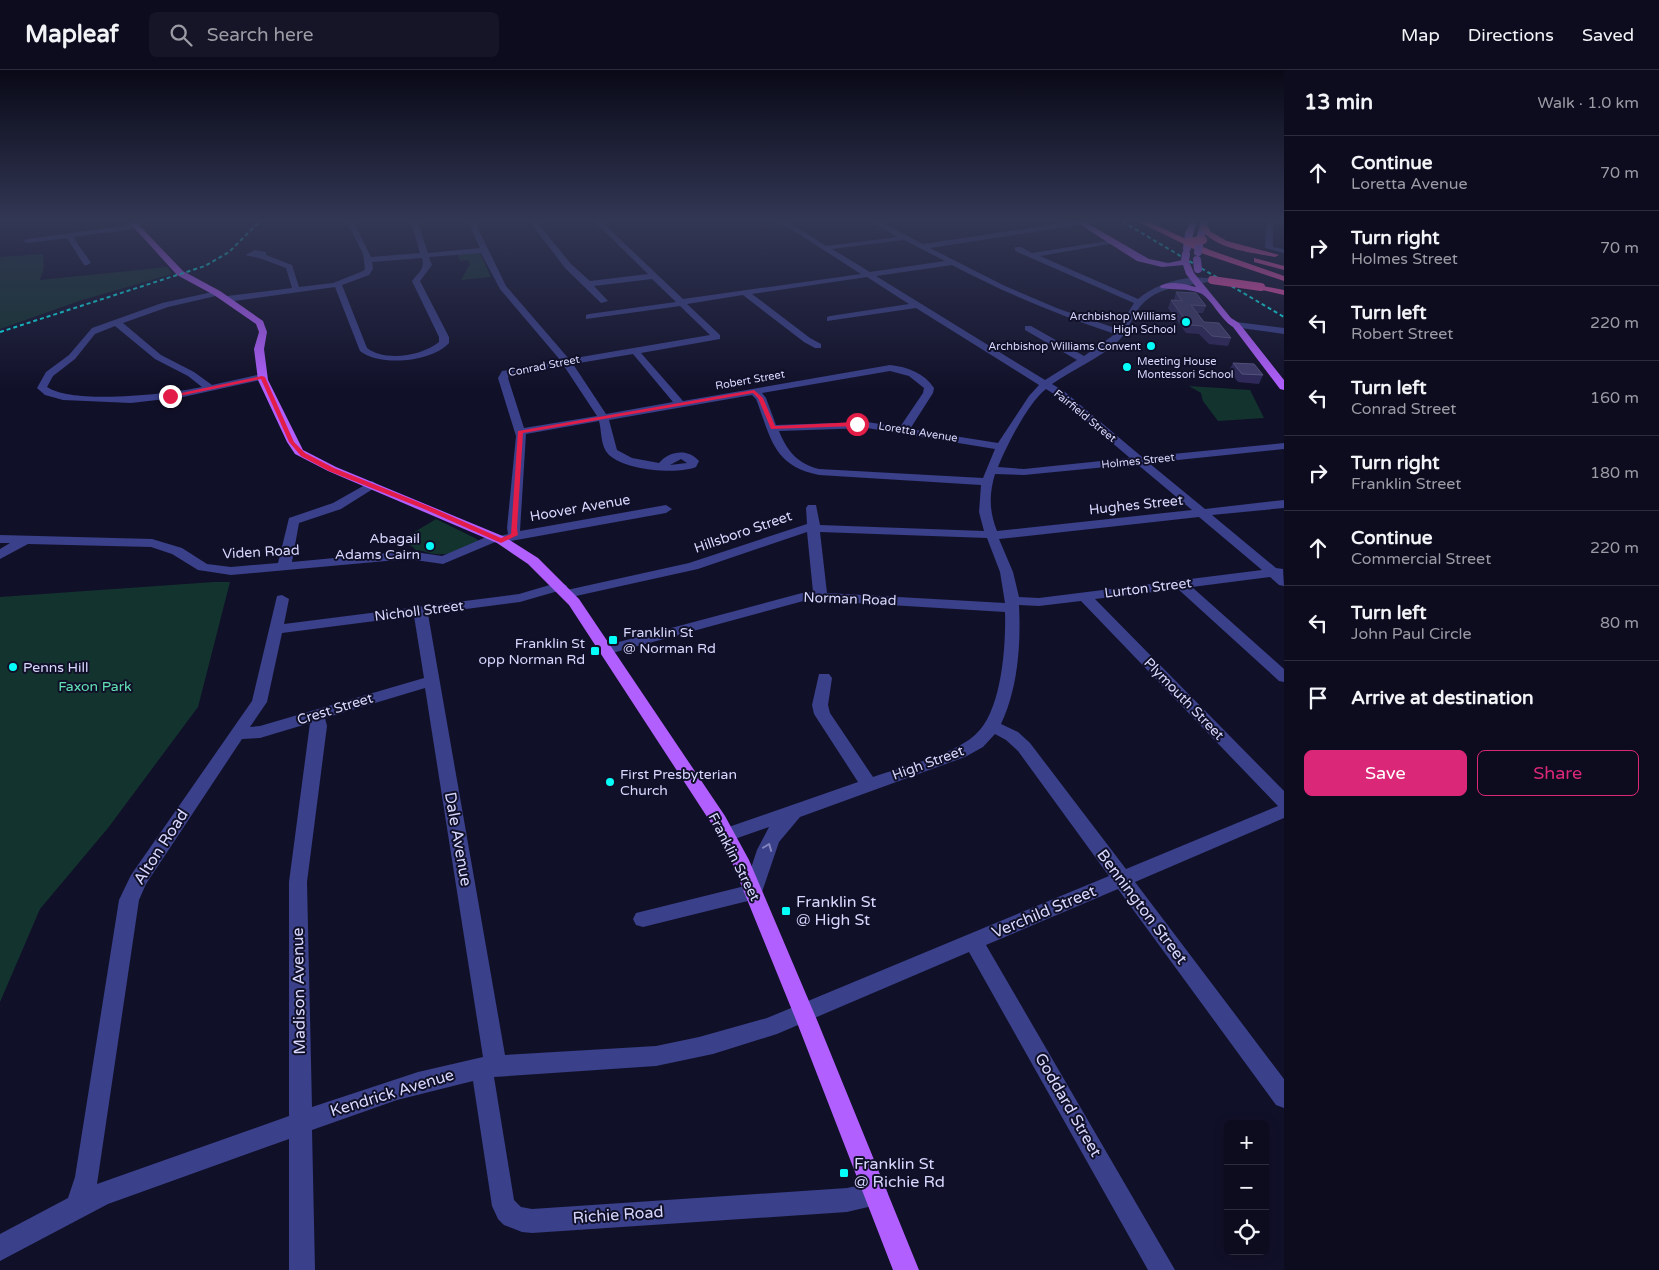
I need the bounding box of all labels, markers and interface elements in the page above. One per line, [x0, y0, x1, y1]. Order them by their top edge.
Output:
search box [149, 12, 499, 57]
text: Mapleaf [25, 20, 119, 49]
icon: search [167, 21, 195, 49]
text: Search here [207, 24, 314, 46]
text: Map [1401, 24, 1440, 46]
text: Directions [1468, 24, 1554, 46]
text: Saved [1582, 24, 1634, 46]
text: 13 min [1304, 90, 1373, 115]
text: Walk · 1.0 km [1537, 93, 1639, 113]
text: Continue [1351, 152, 1433, 174]
icon: ahead [1304, 159, 1332, 187]
text: 70 m [1600, 163, 1639, 183]
text: Loretta Avenue [1351, 174, 1468, 194]
text: Turn right [1351, 227, 1439, 249]
icon: right [1304, 234, 1332, 262]
text: 70 m [1600, 238, 1639, 258]
text: Holmes Street [1351, 249, 1458, 269]
text: Turn left [1351, 302, 1427, 324]
icon: left [1304, 309, 1332, 337]
place label: Archbishop Williams High School [1070, 310, 1176, 336]
text: 220 m [1590, 313, 1639, 333]
marker: Archbishop Williams High School [1180, 316, 1192, 328]
text: Robert Street [1351, 324, 1453, 344]
place label: Archbishop Williams Convent [988, 340, 1141, 353]
marker: Archbishop Williams Convent [1145, 340, 1157, 352]
street label: Conrad Street [507, 353, 581, 379]
place label: Meeting House Montessori School [1137, 355, 1234, 381]
marker: Meeting House Montessori School [1121, 361, 1133, 373]
street label: Robert Street [714, 367, 786, 393]
text: Turn left [1351, 377, 1427, 399]
icon: left [1304, 384, 1332, 412]
route end [159, 385, 182, 408]
street label: Fairfield Street [1051, 387, 1119, 445]
text: 160 m [1590, 388, 1639, 408]
text: Conrad Street [1351, 399, 1456, 419]
route start [846, 413, 869, 436]
street label: Loretta Avenue [877, 419, 959, 445]
street label: Holmes Street [1101, 451, 1175, 471]
text: Turn right [1351, 452, 1439, 474]
icon: right [1304, 459, 1332, 487]
text: 180 m [1590, 463, 1639, 483]
text: Franklin Street [1351, 474, 1461, 494]
street label: Hoover Avenue [528, 491, 632, 525]
street label: Hughes Street [1088, 492, 1185, 518]
street label: Hillsboro Street [692, 507, 795, 557]
text: Continue [1351, 527, 1433, 549]
place label: Abagail Adams Cairn [335, 530, 420, 563]
icon: ahead [1304, 534, 1332, 562]
text: 220 m [1590, 538, 1639, 558]
marker: Abagail Adams Cairn [424, 540, 436, 552]
street label: Viden Road [222, 541, 300, 563]
text: Commercial Street [1351, 549, 1491, 569]
street label: Lurton Street [1103, 574, 1193, 602]
street label: Norman Road [803, 589, 897, 609]
street label: Nicholl Street [373, 597, 465, 625]
text: Turn left [1351, 602, 1427, 624]
icon: left [1304, 609, 1332, 637]
text: 80 m [1600, 613, 1639, 633]
place label: Franklin St @ Norman Rd [623, 624, 716, 657]
text: John Paul Circle [1351, 624, 1472, 644]
marker: Franklin St @ Norman Rd [607, 634, 619, 646]
place label: Franklin St opp Norman Rd [479, 635, 586, 668]
marker: Franklin St opp Norman Rd [589, 645, 601, 657]
street label: Plymouth Street [1140, 654, 1228, 744]
place label: Penns Hill [23, 659, 88, 676]
marker: Penns Hill [7, 661, 19, 673]
park label: Faxon Park [58, 678, 132, 695]
icon: arrive [1304, 684, 1332, 712]
text: Arrive at destination [1351, 687, 1534, 709]
street label: Crest Street [295, 689, 376, 729]
street label: High Street [890, 742, 967, 784]
button: Save [1304, 750, 1467, 796]
button: Share [1477, 750, 1639, 796]
place label: First Presbyterian Church [620, 766, 737, 799]
marker: First Presbyterian Church [604, 776, 616, 788]
street label: Dale Avenue [440, 790, 476, 888]
street label: Alton Road [129, 806, 193, 888]
street label: Franklin Street [704, 810, 764, 905]
one-way arrow [762, 843, 772, 852]
street label: Bennington Street [1092, 846, 1192, 968]
street label: Verchild Street [989, 881, 1099, 943]
place label: Franklin St @ High St [796, 892, 876, 930]
marker: Franklin St @ High St [780, 905, 792, 917]
street label: Madison Avenue [288, 927, 310, 1055]
street label: Goddard Street [1030, 1049, 1106, 1161]
street label: Kendrick Avenue [328, 1065, 456, 1121]
map controls [1224, 1120, 1269, 1255]
button: + [1224, 1120, 1269, 1165]
place label: Franklin St @ Richie Rd [854, 1154, 945, 1192]
button: − [1224, 1165, 1269, 1210]
marker: Franklin St @ Richie Rd [838, 1167, 850, 1179]
street label: Richie Road [572, 1202, 664, 1228]
button: locate [1224, 1210, 1269, 1255]

